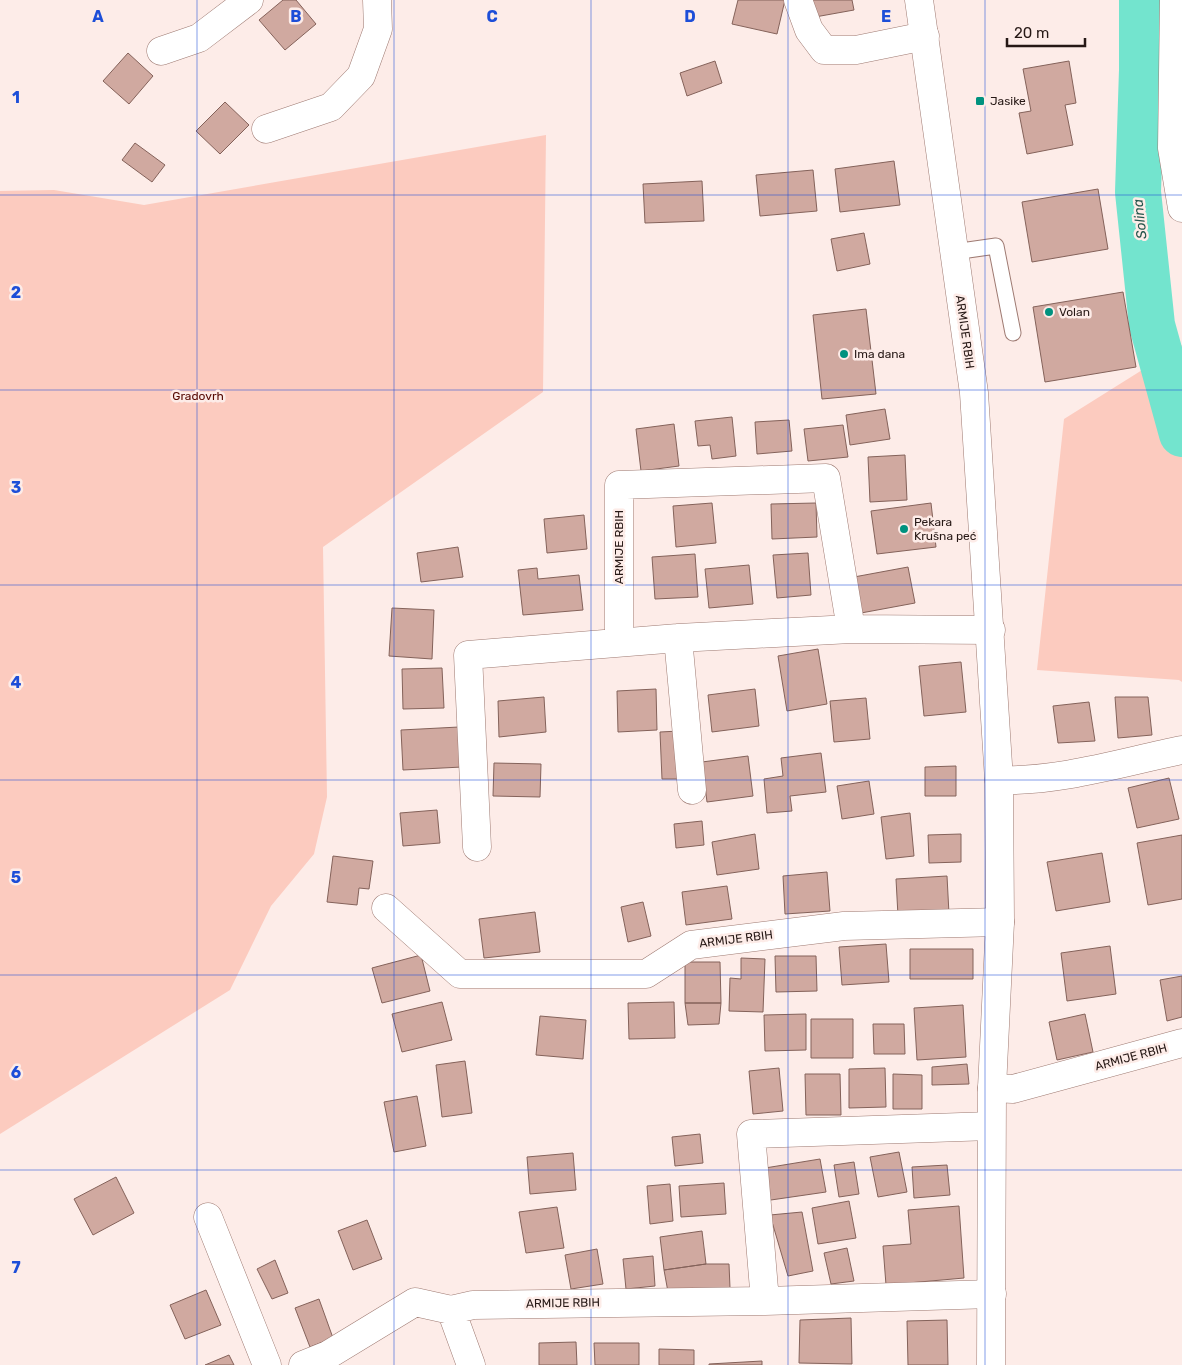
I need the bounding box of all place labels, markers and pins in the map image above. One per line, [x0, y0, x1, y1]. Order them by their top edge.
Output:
place label: Jasike [990, 94, 1026, 108]
marker: Jasike [974, 95, 986, 107]
place label: Volan [1059, 305, 1090, 319]
marker: Volan [1043, 306, 1055, 318]
place label: Ima dana [854, 347, 905, 361]
marker: Ima dana [838, 348, 850, 360]
place label: Pekara Krušna peć [914, 515, 977, 543]
marker: Pekara Krušna peć [898, 523, 910, 535]

